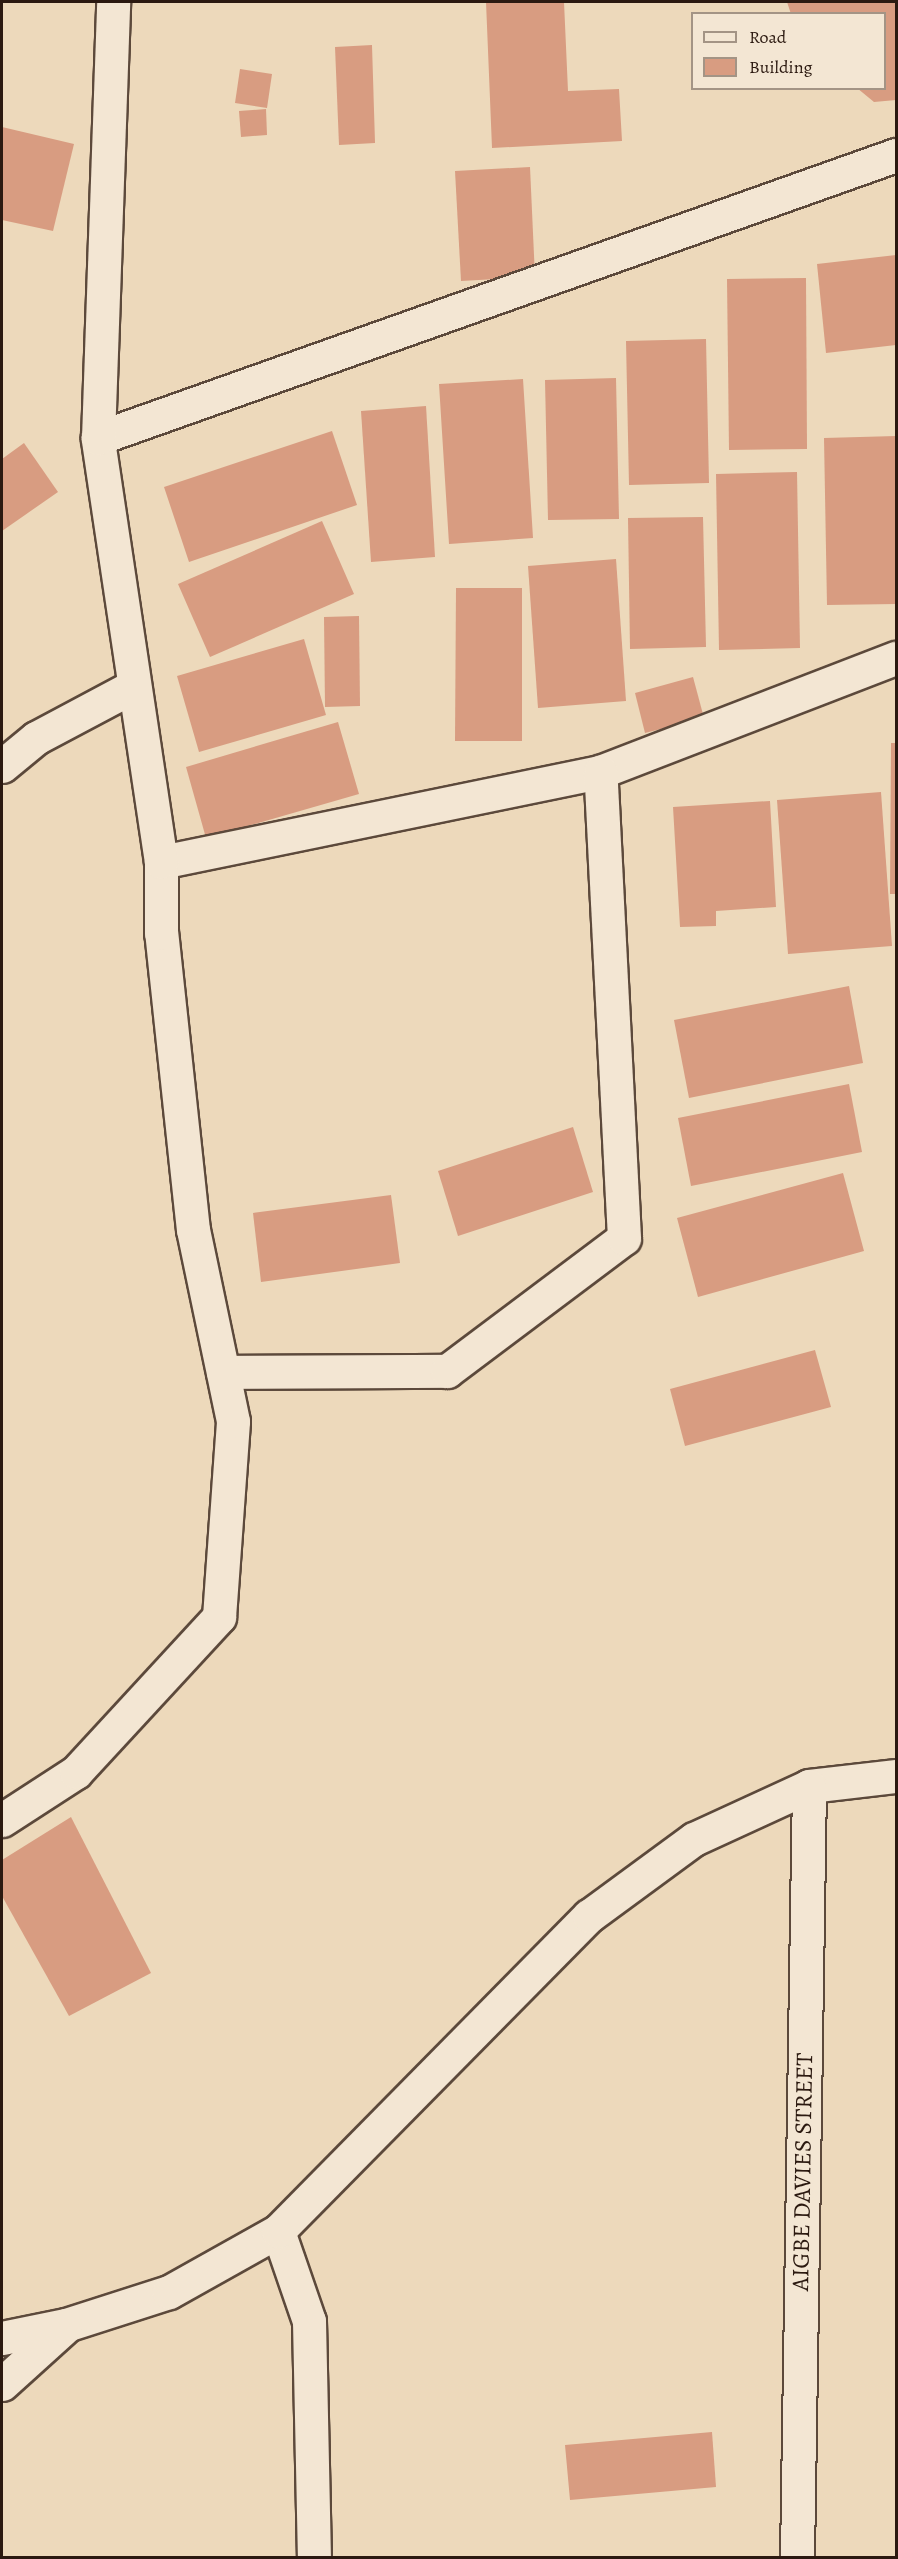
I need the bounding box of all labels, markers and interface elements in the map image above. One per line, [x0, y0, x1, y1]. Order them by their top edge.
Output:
legend [691, 12, 886, 90]
text: Road [749, 25, 786, 49]
text: Building [749, 55, 813, 79]
street label: AIGBE DAVIES STREET [787, 2053, 819, 2291]

